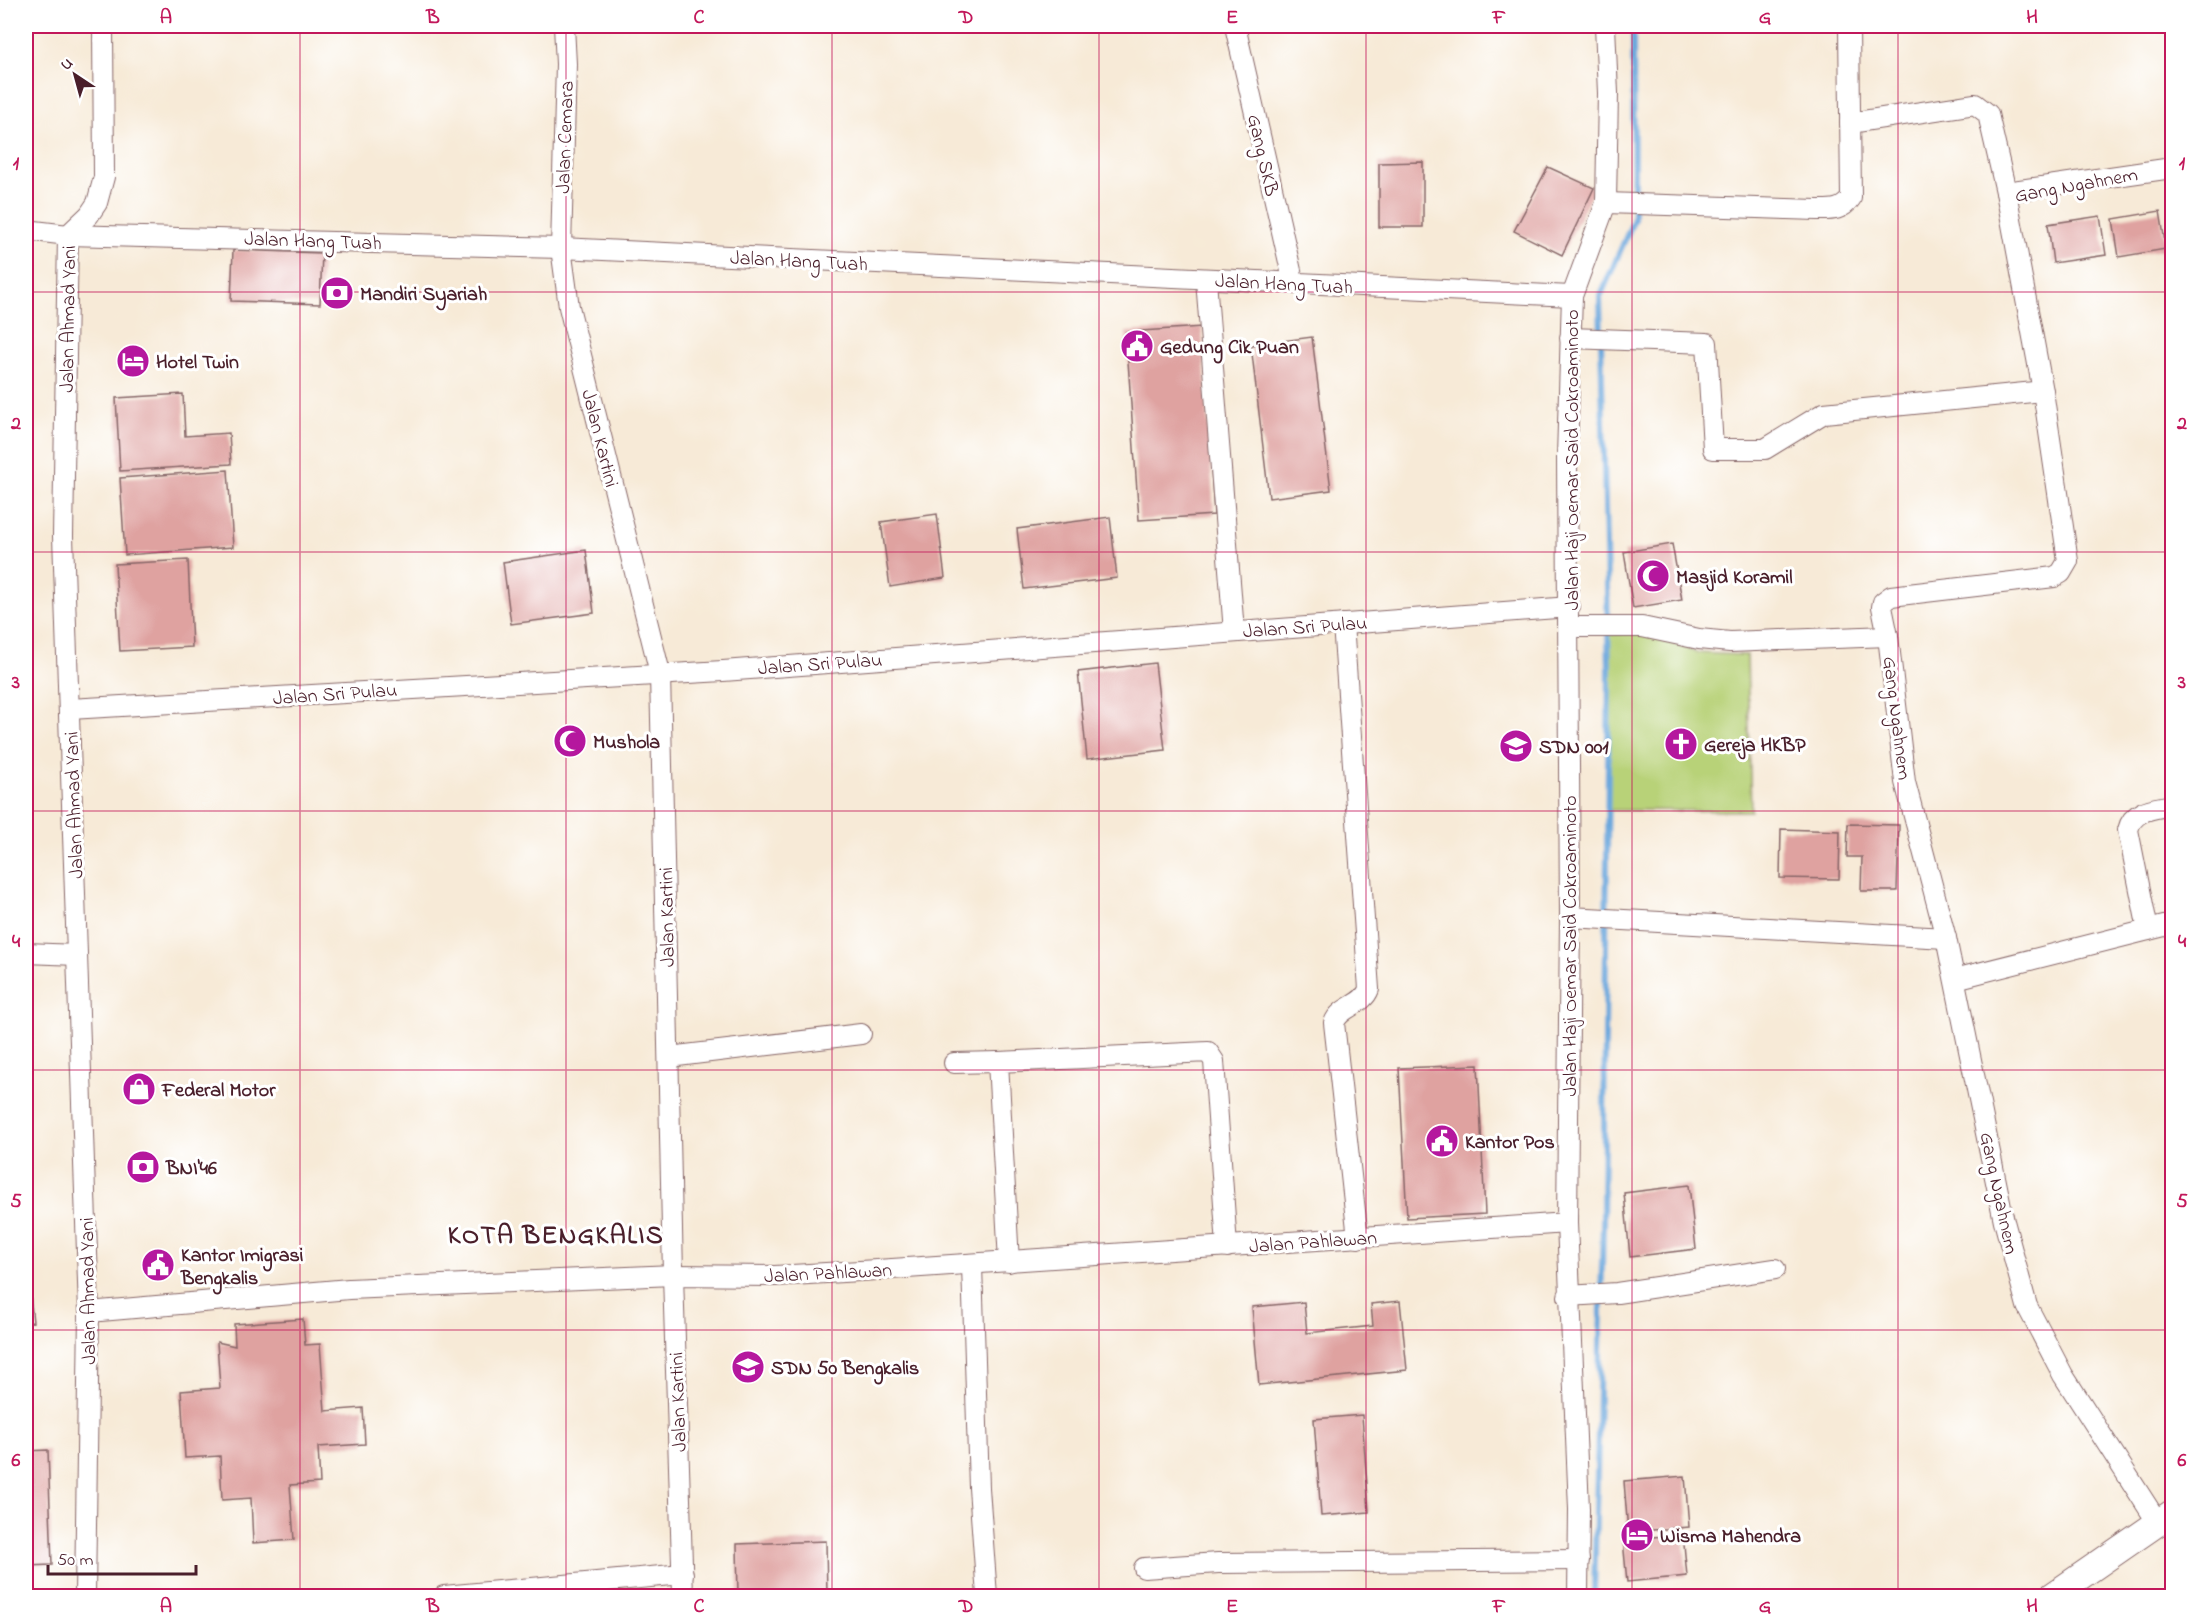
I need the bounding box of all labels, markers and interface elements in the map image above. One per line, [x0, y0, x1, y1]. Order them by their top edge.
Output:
text: A [160, 4, 172, 33]
text: B [425, 4, 440, 33]
text: C [694, 4, 705, 33]
text: D [958, 4, 973, 33]
text: E [1226, 4, 1238, 33]
text: F [1492, 4, 1506, 33]
text: G [1759, 4, 1772, 33]
text: H [2026, 4, 2038, 33]
north arrow [45, 45, 105, 105]
text: U [56, 52, 79, 77]
street label: Jalan Cemara [550, 80, 583, 194]
street label: Gang SKB [1237, 112, 1285, 200]
text: 1 [13, 150, 20, 179]
text: 1 [2179, 150, 2186, 179]
street label: Gang Ngahnem [2013, 161, 2140, 213]
street label: Jalan Hang Tuah [244, 226, 382, 260]
street label: Jalan Hang Tuah [729, 244, 868, 282]
street label: Jalan Ahmad Yani [54, 245, 85, 393]
street label: Jalan Hang Tuah [1214, 267, 1353, 305]
bank icon: Mandiri Syariah [319, 275, 355, 311]
place label: Mandiri Syariah [360, 281, 487, 311]
street label: Jalan Haji Oemar Said Cokroaminoto [1559, 309, 1588, 611]
public building icon: Gedung Cik Puan [1119, 328, 1155, 364]
place label: Gedung Cik Puan [1160, 334, 1299, 364]
hotel icon: Hotel Twin [115, 343, 151, 379]
place label: Hotel Twin [156, 349, 239, 378]
street label: Jalan Kartini [572, 387, 625, 491]
text: 2 [10, 410, 21, 439]
text: 2 [2176, 410, 2187, 439]
mosque icon: Masjid Koramil [1635, 558, 1671, 594]
place label: Masjid Koramil [1676, 564, 1793, 593]
street label: Jalan Sri Pulau [1242, 610, 1368, 647]
street label: Jalan Sri Pulau [757, 647, 883, 684]
street label: Gang Ngahnem [1873, 655, 1917, 782]
text: 3 [11, 669, 20, 698]
text: 3 [2177, 669, 2186, 698]
street label: Jalan Sri Pulau [272, 677, 398, 714]
mosque icon: Mushola [552, 723, 588, 759]
church icon: Gereja HKBP [1663, 726, 1699, 762]
school or university icon: SDN 001 [1498, 728, 1534, 764]
place label: Mushola [593, 729, 660, 758]
street label: Jalan Ahmad Yani [58, 731, 93, 879]
place label: Gereja HKBP [1704, 732, 1806, 761]
place label: SDN 001 [1539, 734, 1609, 763]
street label: Jalan Haji Oemar Said Cokroaminoto [1557, 795, 1586, 1097]
street label: Jalan Kartini [653, 867, 684, 967]
text: 4 [12, 928, 21, 957]
text: 4 [2178, 928, 2187, 957]
shop icon: Federal Motor [121, 1071, 157, 1107]
place label: Federal Motor [161, 1077, 276, 1106]
public building icon: Kantor Pos [1424, 1123, 1460, 1159]
place label: Kantor Pos [1465, 1129, 1555, 1158]
street label: Gang Ngahnem [1969, 1130, 2025, 1258]
bank icon: BNI'46 [125, 1149, 161, 1185]
place label: BNI'46 [165, 1155, 217, 1184]
text: 5 [10, 1188, 22, 1217]
text: 5 [2176, 1188, 2188, 1217]
street label: Jalan Ahmad Yani [74, 1217, 105, 1365]
district label: KOTA BENGKALIS [448, 1218, 664, 1256]
street label: Jalan Pahlawan [1248, 1225, 1378, 1262]
place label: Kantor Imigrasi Bengkalis [180, 1242, 304, 1295]
public building icon: Kantor Imigrasi Bengkalis [140, 1247, 176, 1283]
street label: Jalan Pahlawan [763, 1257, 893, 1292]
school or university icon: SDN 50 Bengkalis [730, 1349, 766, 1385]
street label: Jalan Kartini [663, 1351, 696, 1452]
place label: SDN 50 Bengkalis [771, 1355, 919, 1385]
text: 6 [12, 1447, 21, 1476]
text: 6 [2178, 1447, 2187, 1476]
hotel icon: Wisma Mahendra [1619, 1517, 1655, 1553]
place label: Wisma Mahendra [1660, 1523, 1801, 1552]
scale bar [48, 1538, 196, 1576]
text: 50 m [57, 1548, 94, 1574]
text: A [160, 1593, 172, 1622]
text: B [425, 1593, 440, 1622]
text: C [694, 1593, 705, 1622]
text: D [958, 1593, 973, 1622]
text: E [1226, 1593, 1238, 1622]
text: F [1492, 1593, 1506, 1622]
text: G [1759, 1593, 1772, 1622]
text: H [2026, 1593, 2038, 1622]

